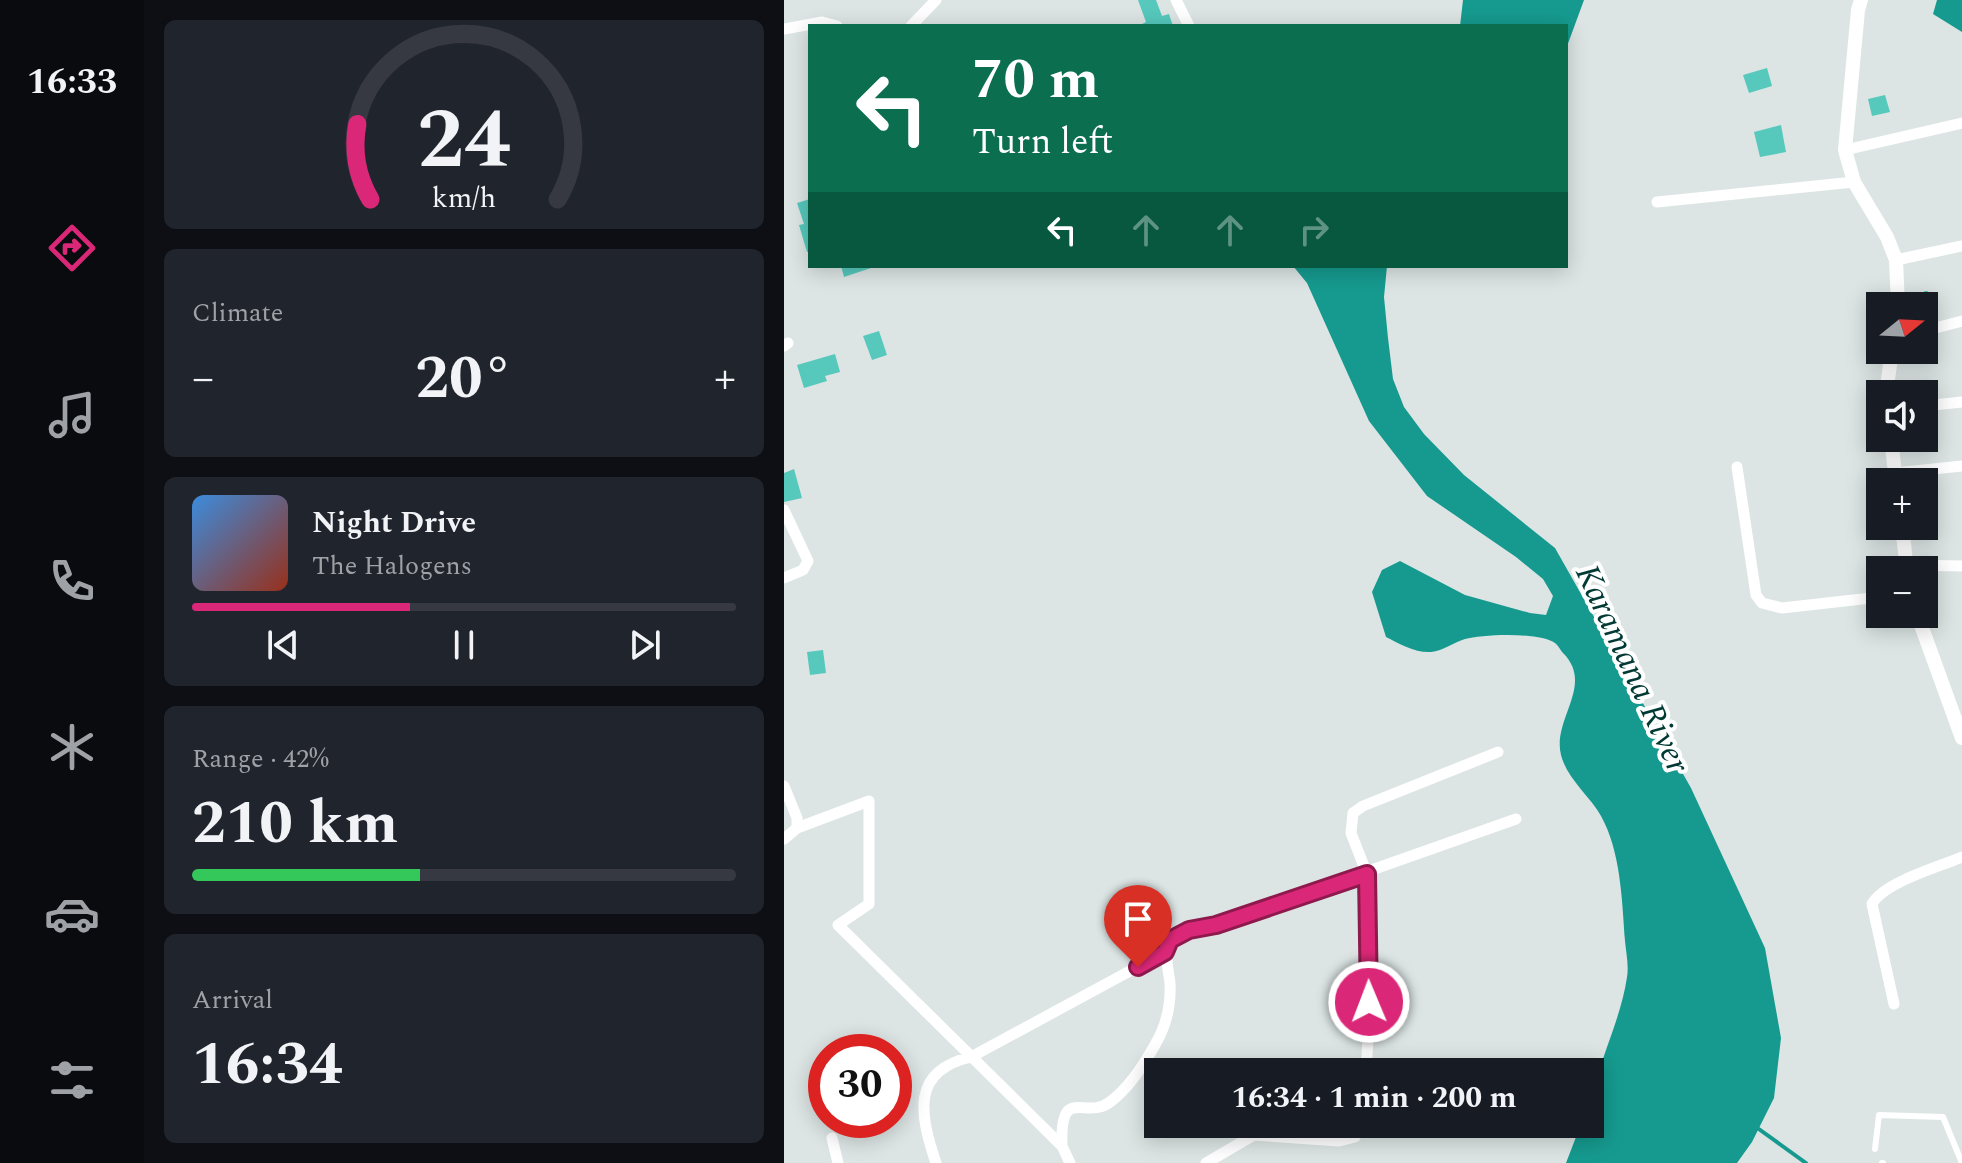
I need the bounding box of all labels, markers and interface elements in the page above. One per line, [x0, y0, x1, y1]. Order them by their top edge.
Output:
text: 70 m [972, 38, 1099, 123]
text: 16:33 [27, 55, 117, 110]
icon: left [840, 56, 944, 160]
text: 24 [417, 78, 511, 205]
text: Turn left [972, 115, 1113, 170]
text: km/h [432, 177, 496, 220]
icon: left [1040, 208, 1084, 252]
icon: ahead [1124, 208, 1168, 252]
icon: ahead [1208, 208, 1252, 252]
icon: right [1292, 208, 1336, 252]
icon: directions [44, 220, 100, 276]
north arrow [1866, 292, 1938, 364]
map controls [1866, 292, 1938, 628]
text: Climate [192, 293, 283, 333]
text: 20° [415, 333, 513, 425]
text: − [192, 345, 214, 412]
text: + [714, 345, 736, 412]
button: sound [1866, 380, 1938, 452]
icon: music [44, 387, 100, 443]
button: + [1866, 468, 1938, 540]
text: Night Drive [312, 500, 476, 546]
text: The Halogens [312, 546, 472, 586]
icon: phone [44, 553, 100, 609]
water label: Karamana River [1561, 556, 1703, 782]
button: − [1866, 556, 1938, 628]
icon: previous [261, 623, 305, 667]
icon: pause [442, 623, 486, 667]
icon: next [623, 623, 667, 667]
icon: climate [44, 719, 100, 775]
text: Range · 42% [192, 739, 329, 779]
text: 210 km [192, 778, 398, 870]
pin [1104, 885, 1172, 967]
icon: car [44, 886, 100, 942]
icon: arrive [1116, 897, 1160, 941]
position arrow [1327, 960, 1411, 1044]
text: Arrival [192, 980, 273, 1020]
text: 16:34 [192, 1019, 343, 1111]
speed limit sign: 30 [808, 1034, 912, 1138]
icon: filters [44, 1052, 100, 1108]
text: 16:34 · 1 min · 200 m [1231, 1075, 1517, 1121]

